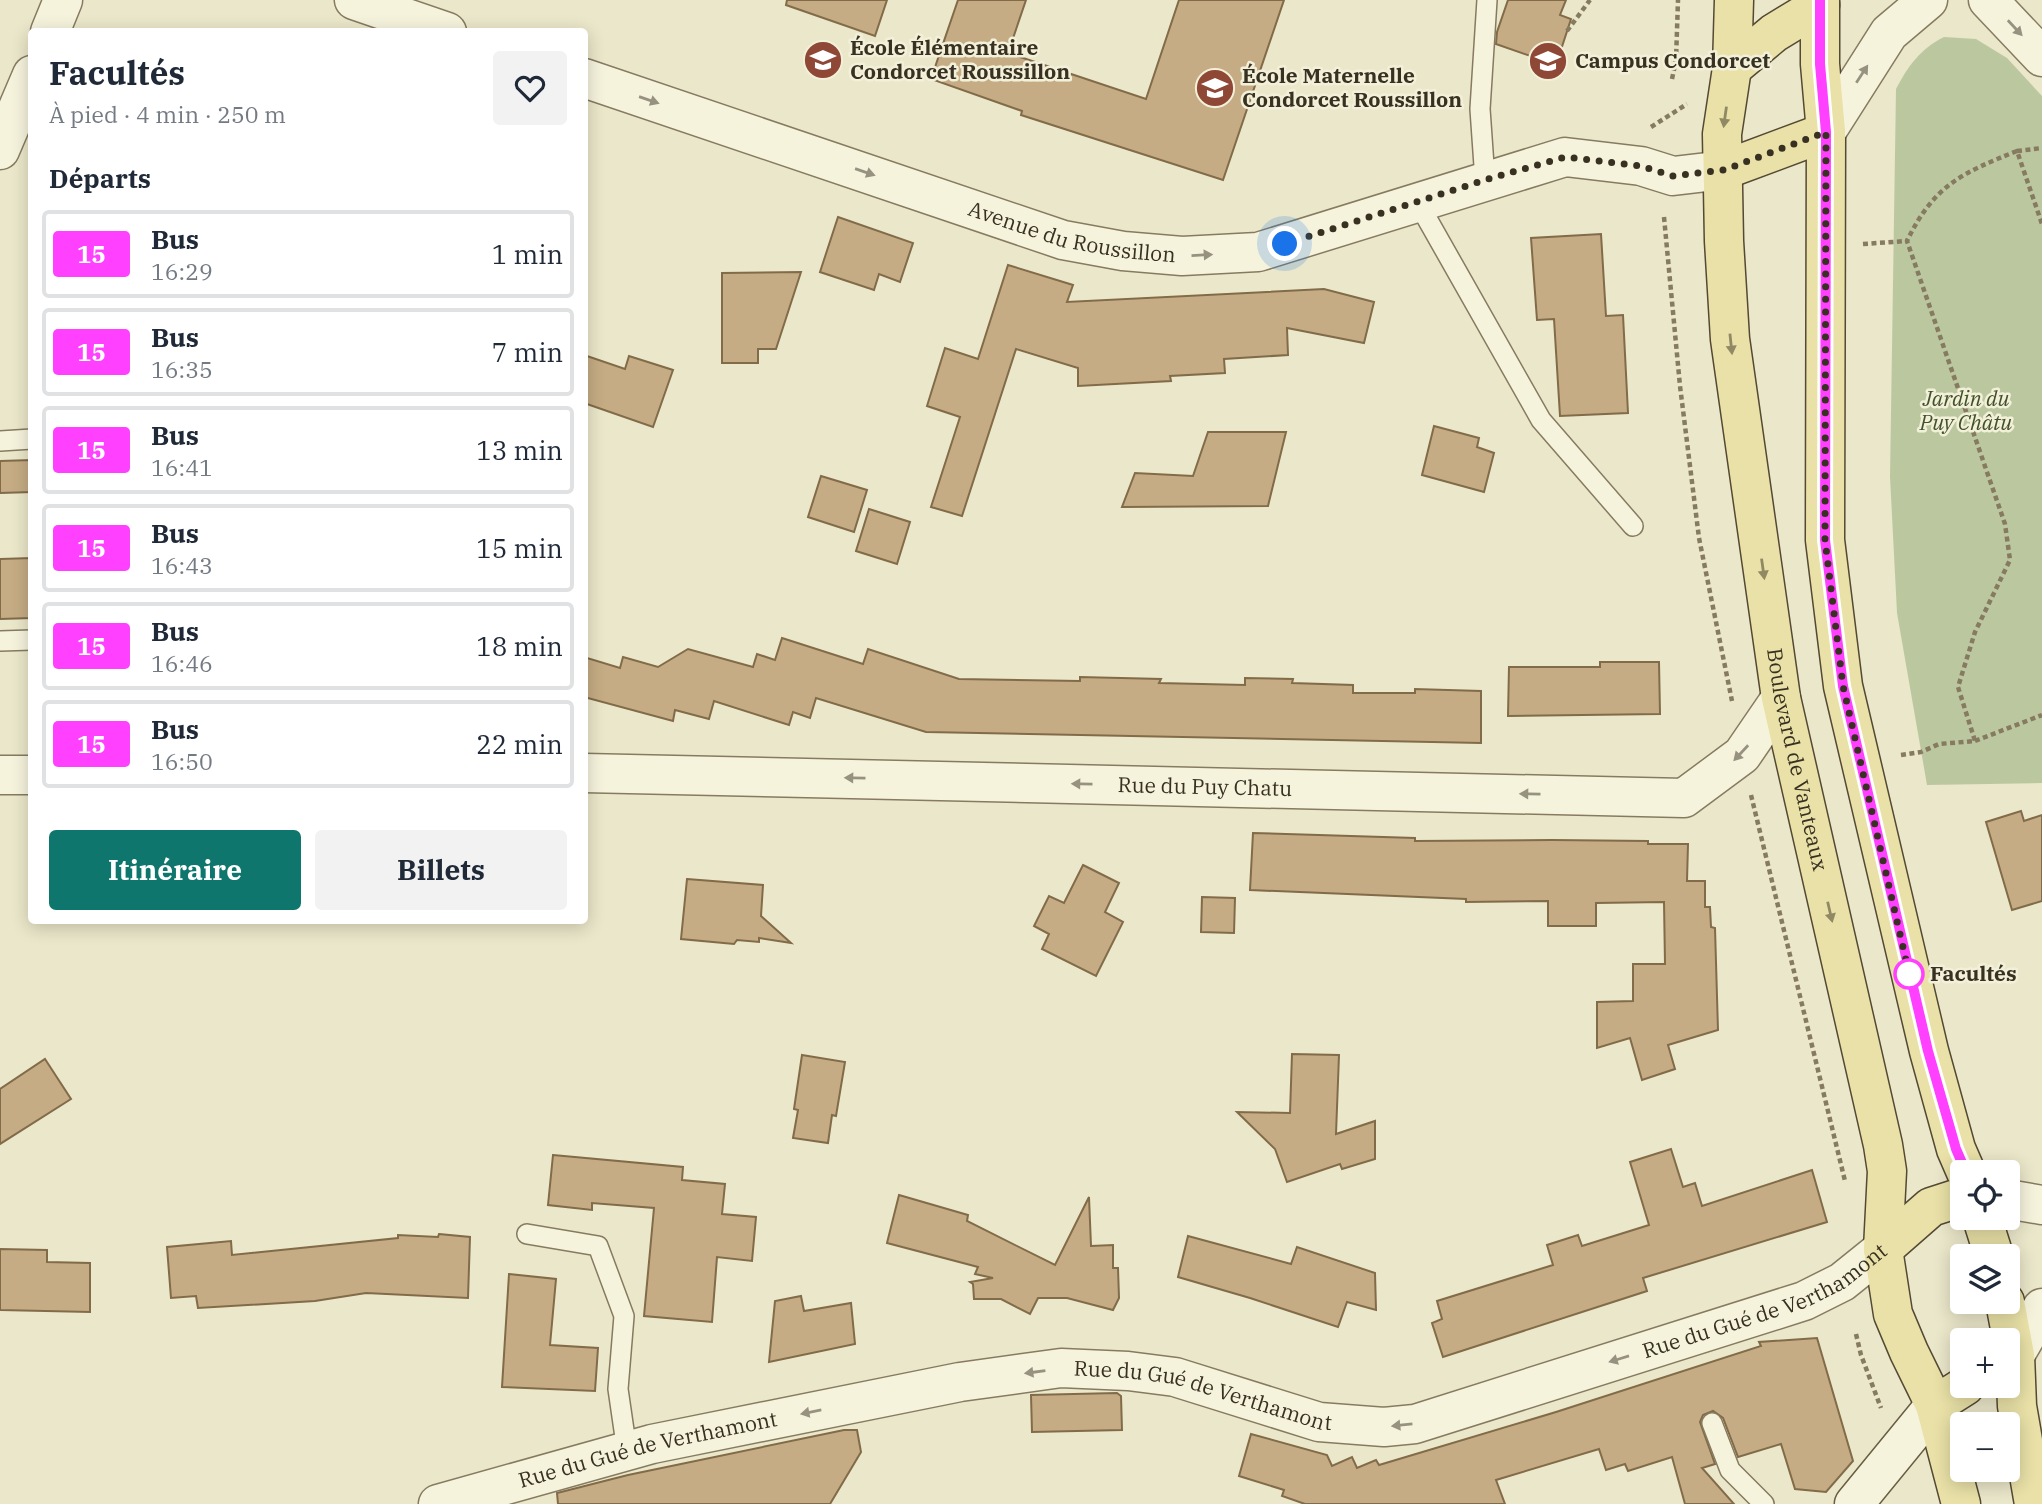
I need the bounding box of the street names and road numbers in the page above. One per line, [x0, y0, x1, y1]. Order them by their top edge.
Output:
street label: Avenue du Roussillon [965, 194, 1177, 268]
street label: Boulevard de Vanteaux [1761, 646, 1835, 874]
street label: Rue du Puy Chatu [1117, 770, 1292, 802]
street label: Rue du Gué de Verthamont [1639, 1236, 1892, 1364]
street label: Rue du Gué de Verthamont [1073, 1354, 1333, 1436]
street label: Rue du Gué de Verthamont [515, 1404, 779, 1494]

